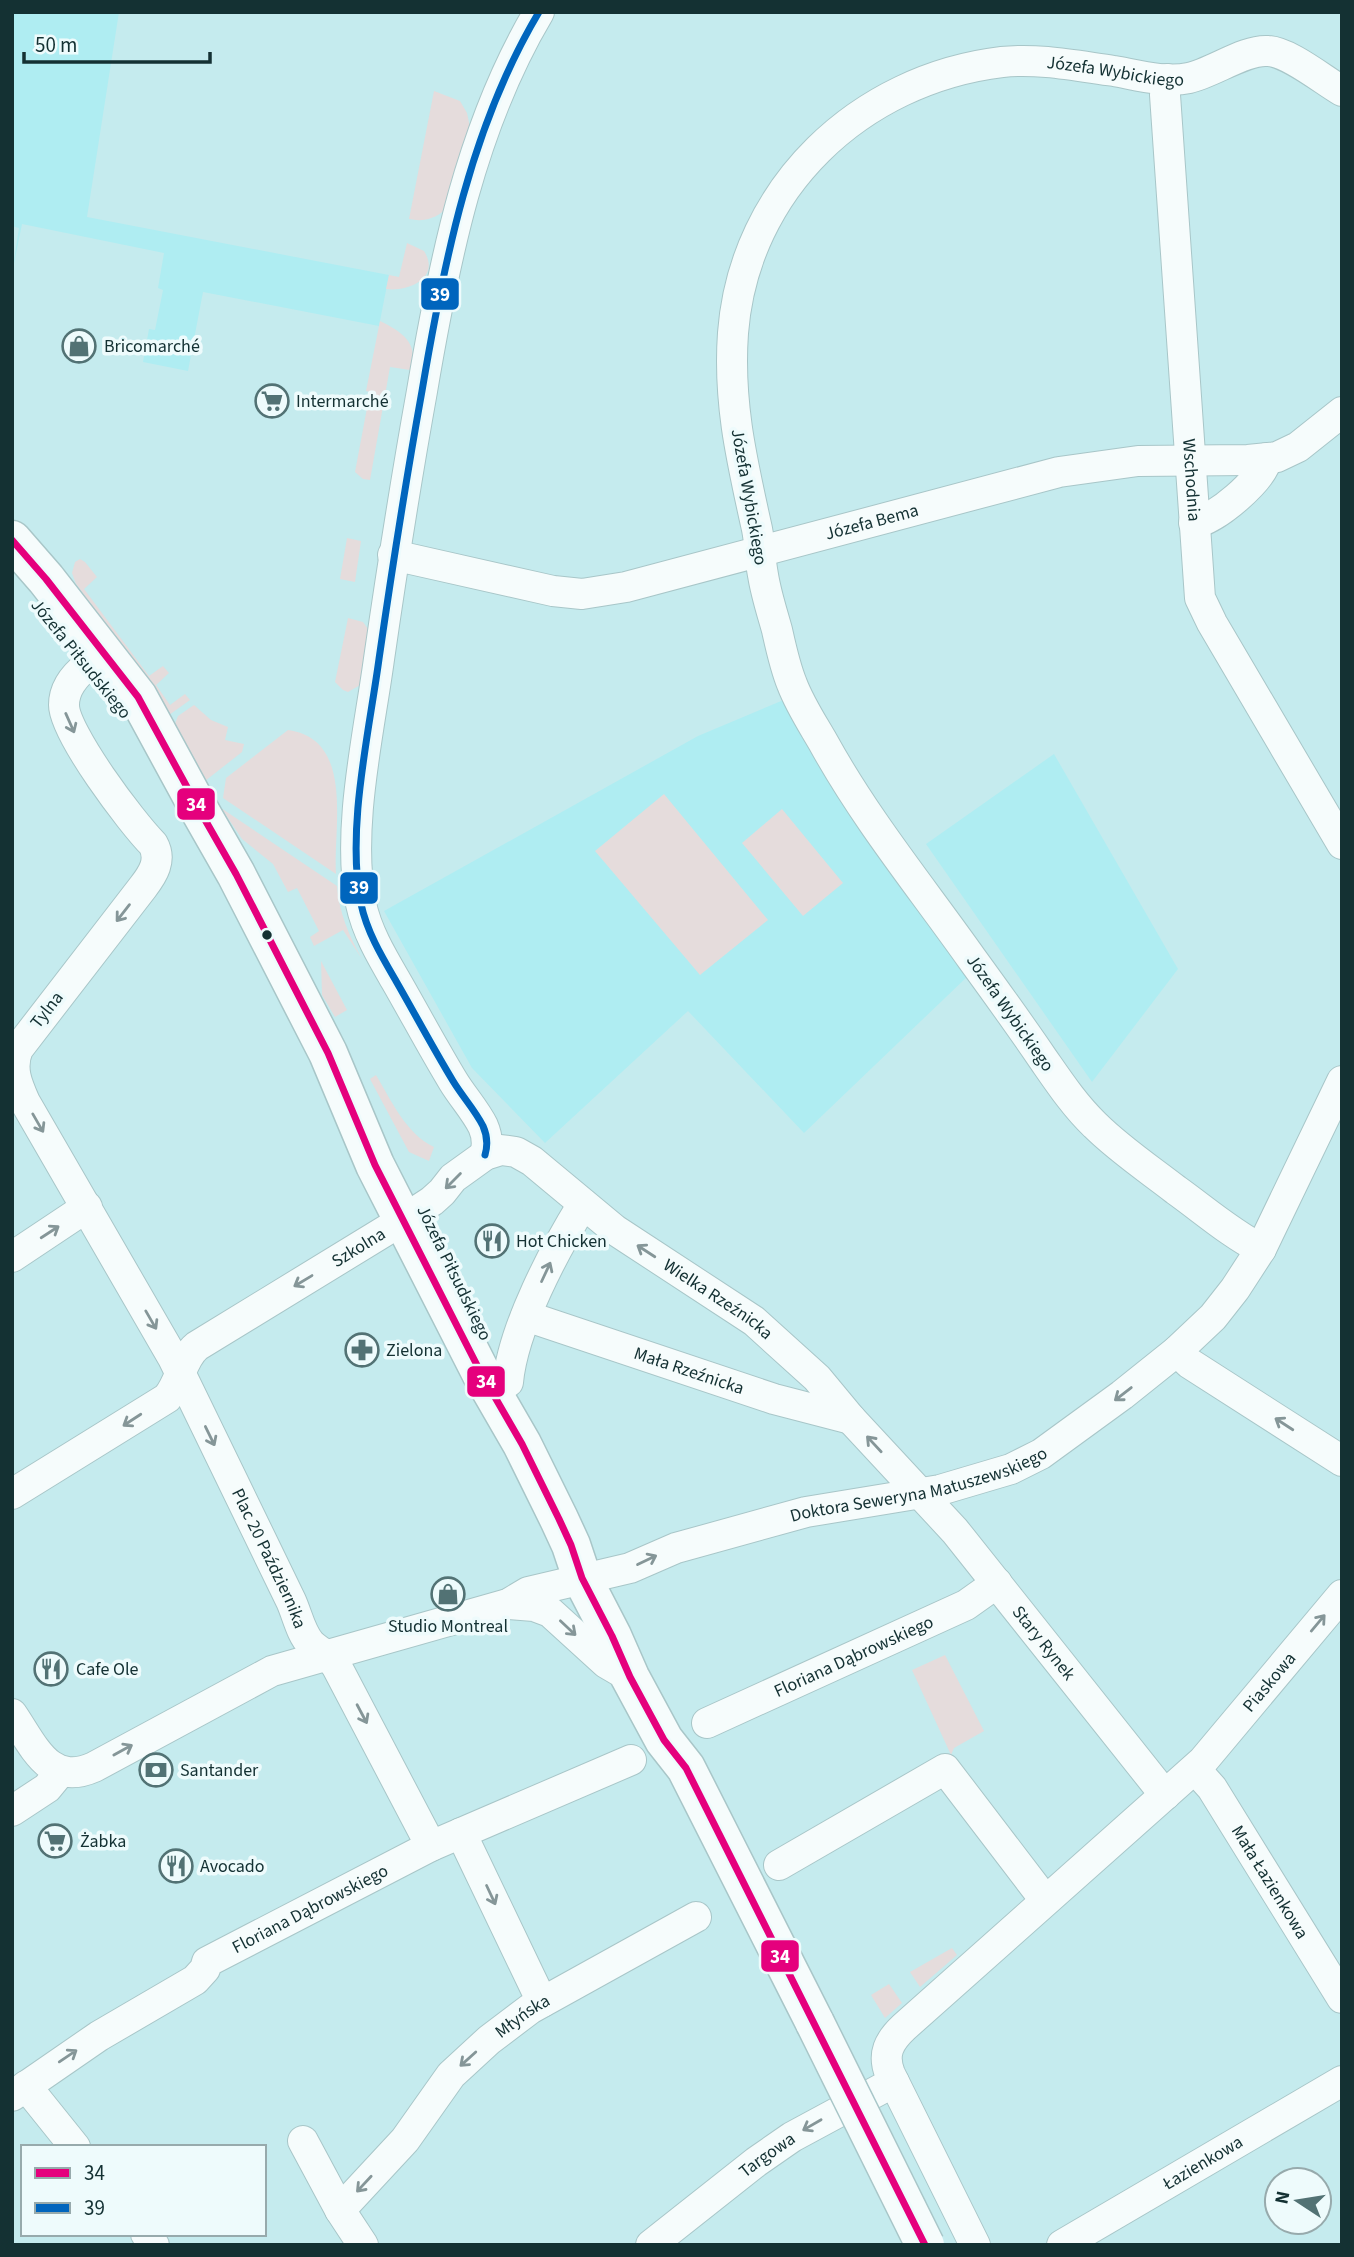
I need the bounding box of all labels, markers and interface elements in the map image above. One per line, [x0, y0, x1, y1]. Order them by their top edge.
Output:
scale bar [24, 21, 210, 65]
text: 50 m [35, 30, 77, 60]
street label: Józefa Wybickiego [1046, 50, 1185, 92]
line badge: 39 [420, 277, 460, 311]
text: 39 [430, 282, 450, 309]
shop icon: Bricomarché [60, 327, 98, 365]
place label: Bricomarché [104, 334, 200, 359]
supermarket icon: Intermarché [253, 382, 291, 420]
place label: Intermarché [296, 389, 389, 414]
street label: Józefa Wybickiego [725, 427, 773, 567]
street label: Wschodnia [1176, 438, 1207, 522]
street label: Józefa Bema [822, 497, 921, 546]
street label: Józefa Piłsudskiego [25, 594, 137, 724]
one-way arrow [64, 712, 77, 734]
line badge: 34 [176, 787, 216, 821]
text: 34 [186, 792, 206, 819]
line badge: 39 [339, 871, 379, 905]
text: 39 [349, 875, 369, 902]
one-way arrow [115, 903, 131, 921]
unlabelled marker [260, 928, 274, 942]
street label: Józefa Wybickiego [960, 949, 1060, 1077]
street label: Tylna [25, 986, 69, 1034]
one-way arrow [31, 1112, 45, 1132]
one-way arrow [444, 1172, 461, 1189]
street label: Józefa Piłsudskiego [410, 1201, 498, 1345]
street label: Szkolna [327, 1221, 390, 1273]
restaurant icon: Hot Chicken [473, 1222, 511, 1260]
one-way arrow [39, 1225, 59, 1239]
place label: Hot Chicken [516, 1229, 607, 1254]
one-way arrow [637, 1243, 657, 1257]
street label: Wielka Rzeźnicka [658, 1252, 779, 1345]
one-way arrow [541, 1262, 554, 1283]
one-way arrow [294, 1274, 313, 1289]
one-way arrow [144, 1309, 158, 1329]
pharmacy icon: Zielona [343, 1331, 381, 1369]
place label: Zielona [386, 1338, 442, 1363]
street label: Mała Rzeźnicka [631, 1341, 747, 1401]
line badge: 34 [466, 1365, 506, 1398]
text: 34 [476, 1369, 496, 1396]
one-way arrow [1115, 1386, 1133, 1401]
one-way arrow [123, 1413, 142, 1427]
one-way arrow [1275, 1417, 1295, 1431]
one-way arrow [204, 1425, 217, 1446]
one-way arrow [866, 1436, 883, 1453]
street label: Doktora Seweryna Matuszewskiego [787, 1441, 1053, 1528]
street label: Plac 20 Października [226, 1484, 313, 1632]
one-way arrow [636, 1552, 657, 1566]
shop icon: Studio Montreal [429, 1575, 467, 1613]
street label: Stary Rynek [1006, 1600, 1082, 1686]
street label: Floriana Dąbrowskiego [770, 1609, 937, 1703]
place label: Studio Montreal [388, 1614, 508, 1639]
one-way arrow [1311, 1615, 1326, 1633]
one-way arrow [559, 1620, 577, 1636]
street label: Piaskowa [1237, 1647, 1302, 1718]
restaurant icon: Cafe Ole [32, 1650, 70, 1688]
place label: Cafe Ole [76, 1657, 138, 1682]
one-way arrow [355, 1703, 369, 1724]
one-way arrow [113, 1743, 133, 1757]
bank icon: Santander [137, 1751, 175, 1789]
place label: Santander [180, 1758, 259, 1783]
street label: Mała Łazienkowa [1225, 1820, 1315, 1944]
supermarket icon: Żabka [36, 1822, 74, 1860]
place label: Żabka [80, 1829, 126, 1854]
restaurant icon: Avocado [157, 1847, 195, 1885]
place label: Avocado [200, 1854, 265, 1879]
street label: Floriana Dąbrowskiego [228, 1858, 392, 1959]
one-way arrow [484, 1884, 498, 1905]
line badge: 34 [760, 1939, 800, 1973]
text: 34 [770, 1944, 790, 1971]
street label: Młyńska [490, 1988, 554, 2044]
one-way arrow [58, 2049, 77, 2064]
one-way arrow [460, 2050, 477, 2067]
one-way arrow [803, 2119, 823, 2133]
street label: Targowa [734, 2126, 800, 2183]
street label: Łazienkowa [1157, 2129, 1247, 2196]
legend [21, 2145, 266, 2236]
text: 34 [84, 2158, 105, 2188]
north arrow [1263, 2166, 1333, 2236]
one-way arrow [355, 2175, 372, 2192]
text: N [1268, 2189, 1297, 2207]
text: 39 [84, 2193, 105, 2223]

